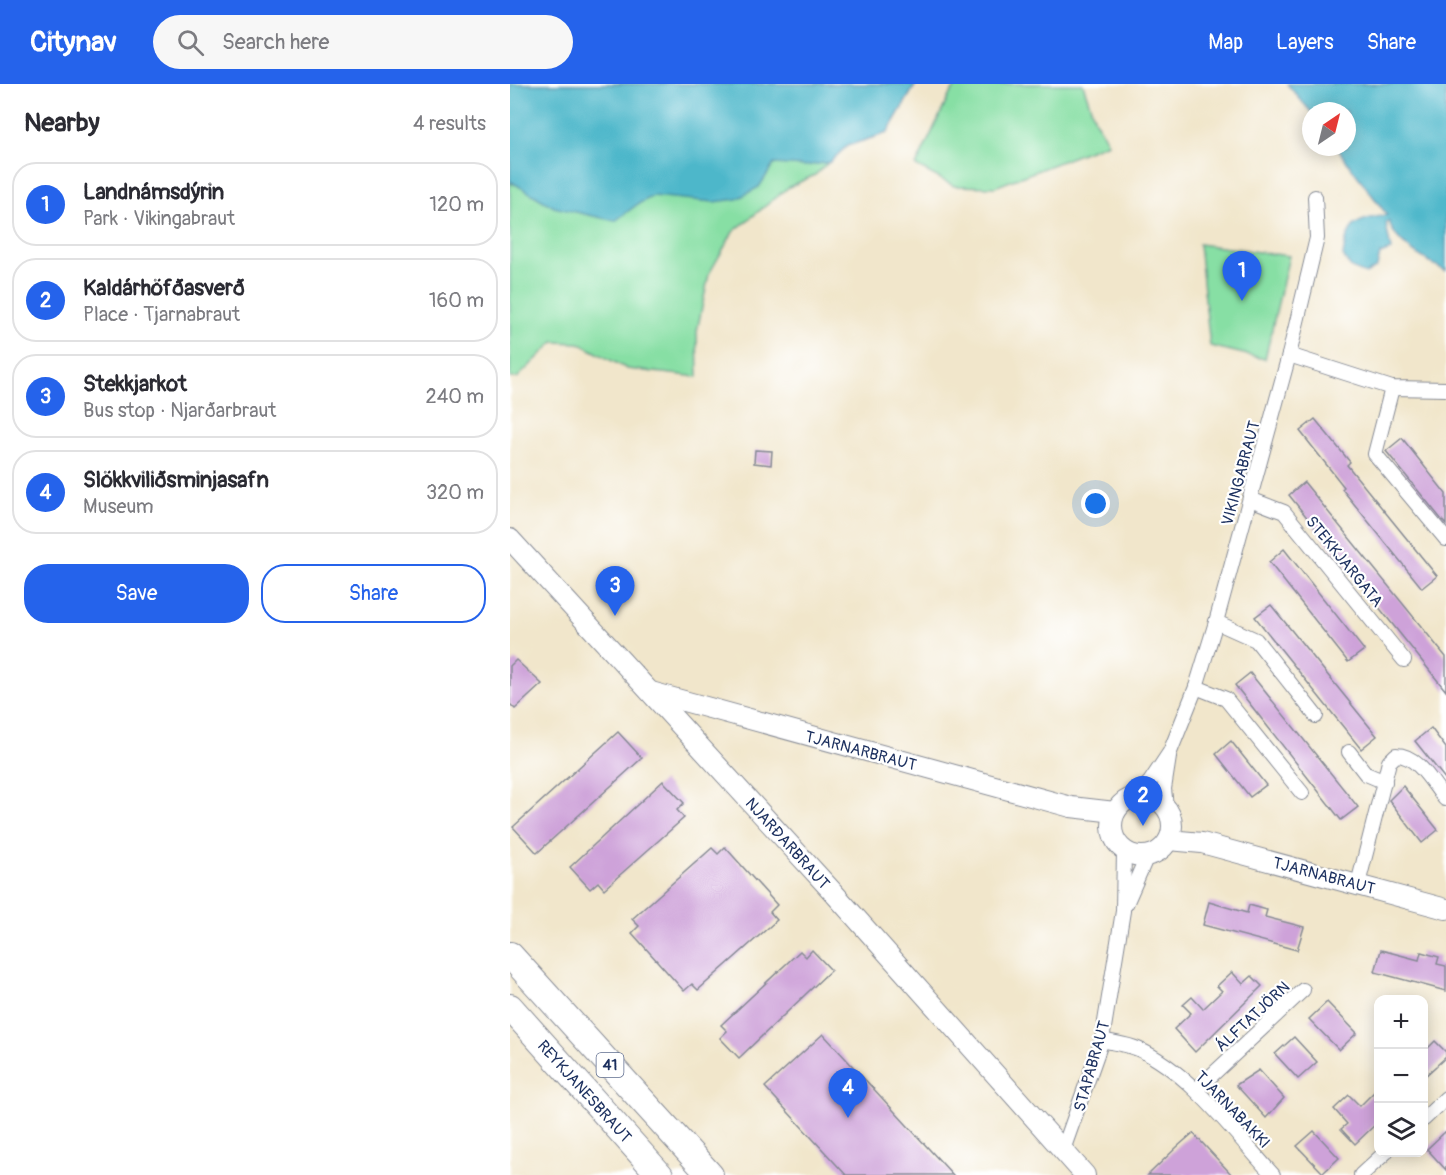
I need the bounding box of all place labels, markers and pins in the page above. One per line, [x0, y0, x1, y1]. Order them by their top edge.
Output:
pin: 1 [1222, 252, 1262, 301]
pin: 3 [596, 566, 634, 616]
pin: 2 [1124, 776, 1162, 826]
pin: 4 [828, 1068, 868, 1118]

